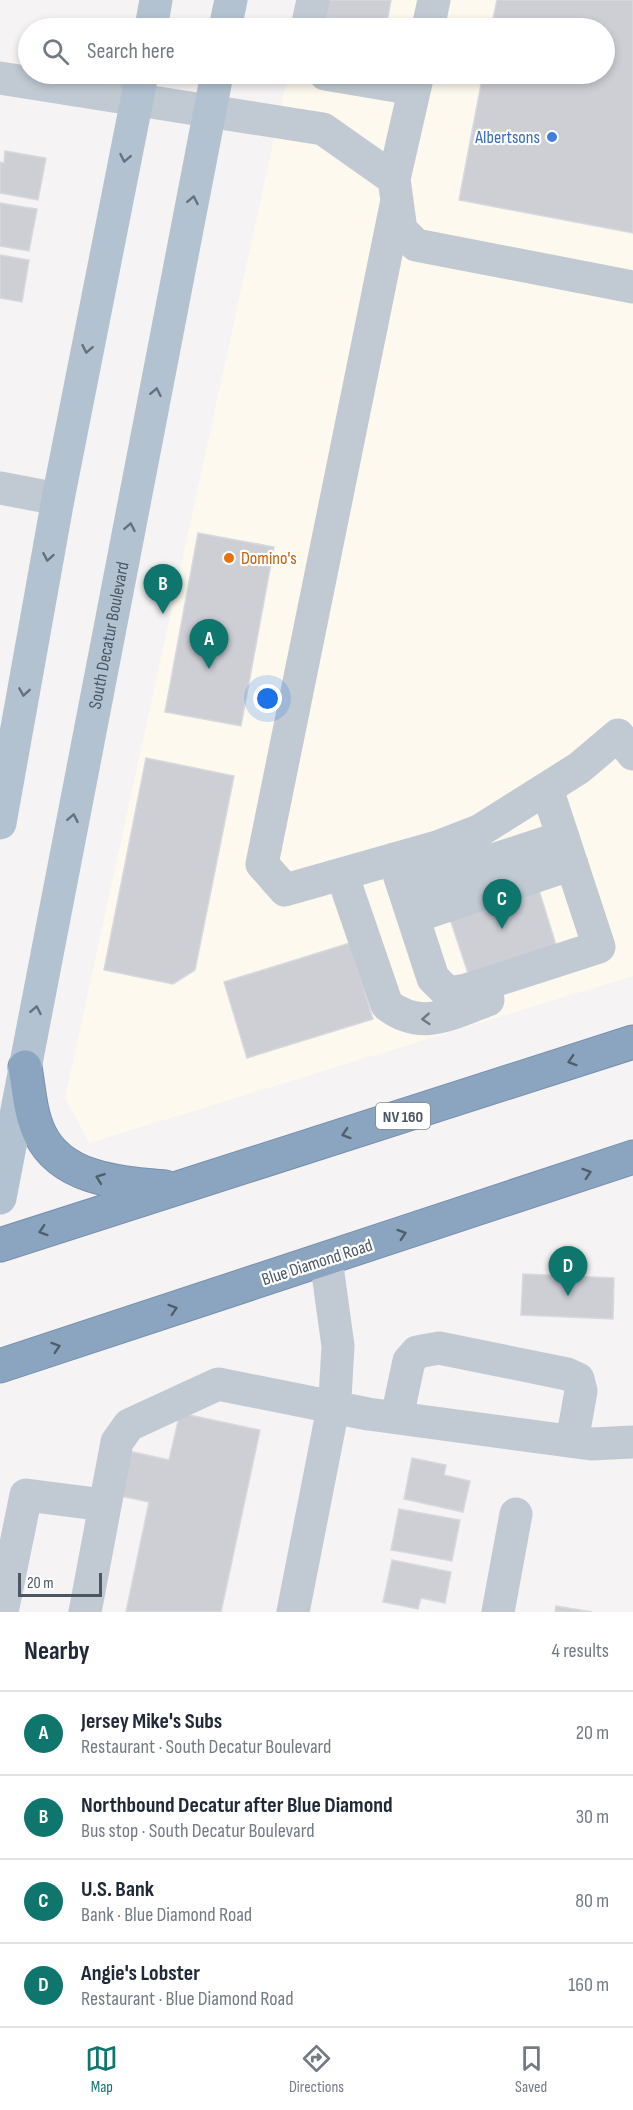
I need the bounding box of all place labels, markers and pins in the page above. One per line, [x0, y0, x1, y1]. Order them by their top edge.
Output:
place label: Albertsons [474, 127, 540, 148]
marker: Albertsons [545, 130, 559, 144]
place label: Domino's [241, 548, 297, 569]
marker: Domino's [222, 551, 236, 565]
pin: B [144, 564, 182, 614]
pin: A [190, 620, 228, 669]
pin: C [482, 880, 522, 929]
pin: D [548, 1246, 588, 1296]

